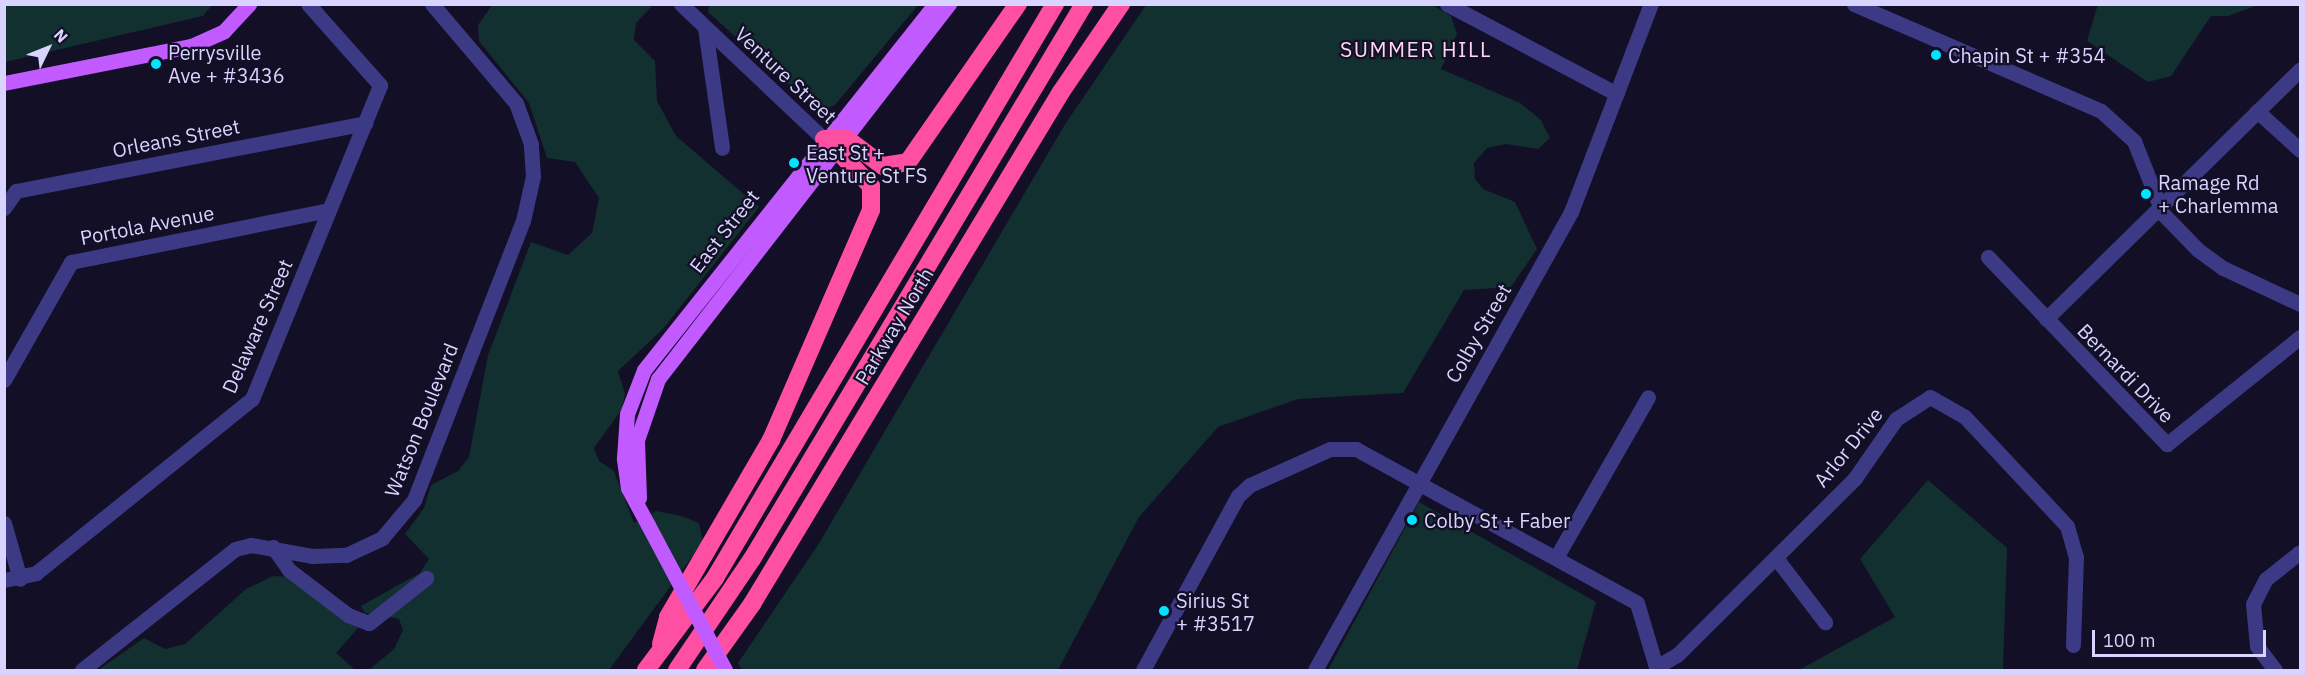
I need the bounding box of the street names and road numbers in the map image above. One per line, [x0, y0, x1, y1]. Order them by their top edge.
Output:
street label: Venture Street [730, 22, 842, 128]
street label: Orleans Street [110, 114, 242, 162]
street label: East Street [684, 185, 764, 277]
street label: Portola Avenue [78, 200, 216, 250]
street label: Delaware Street [217, 255, 297, 397]
street label: Parkway North [850, 263, 938, 389]
street label: Colby Street [1440, 279, 1516, 387]
street label: Bernardi Drive [2073, 318, 2179, 428]
street label: Watson Boulevard [379, 340, 463, 500]
street label: Arlor Drive [1809, 402, 1887, 492]

